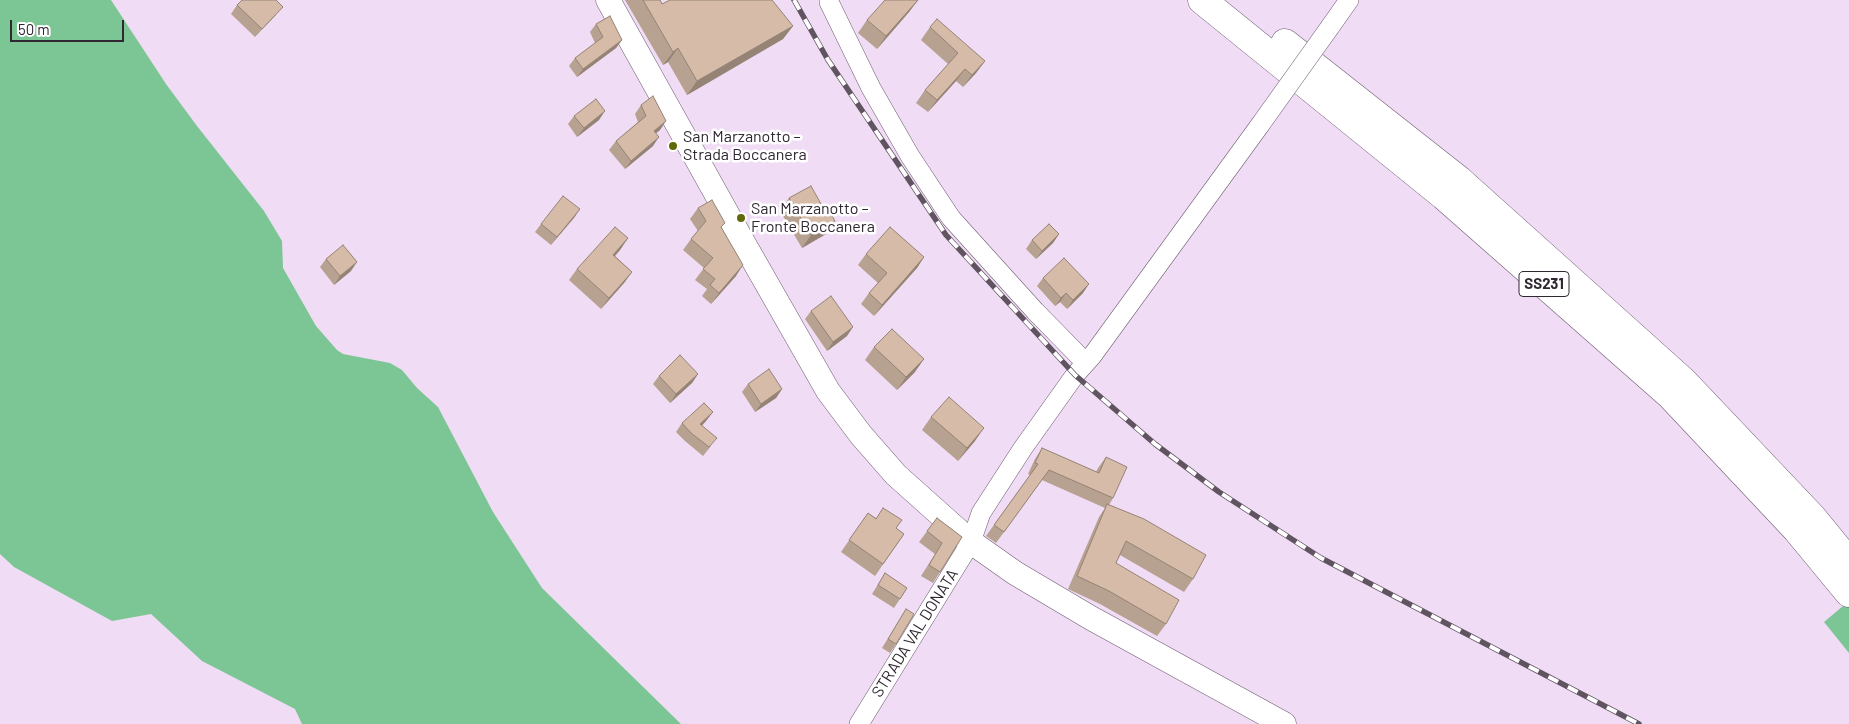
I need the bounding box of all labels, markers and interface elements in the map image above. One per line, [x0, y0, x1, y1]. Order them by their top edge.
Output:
scale bar [12, 10, 126, 42]
text: 50 m [18, 20, 50, 38]
place label: San Marzanotto – Strada Boccanera [683, 127, 807, 165]
marker: San Marzanotto – Strada Boccanera [667, 140, 679, 152]
place label: San Marzanotto – Fronte Boccanera [751, 199, 875, 237]
marker: San Marzanotto – Fronte Boccanera [735, 212, 747, 224]
road number: SS231 [1519, 272, 1569, 296]
street label: STRADA VAL DONATA [868, 565, 962, 701]

